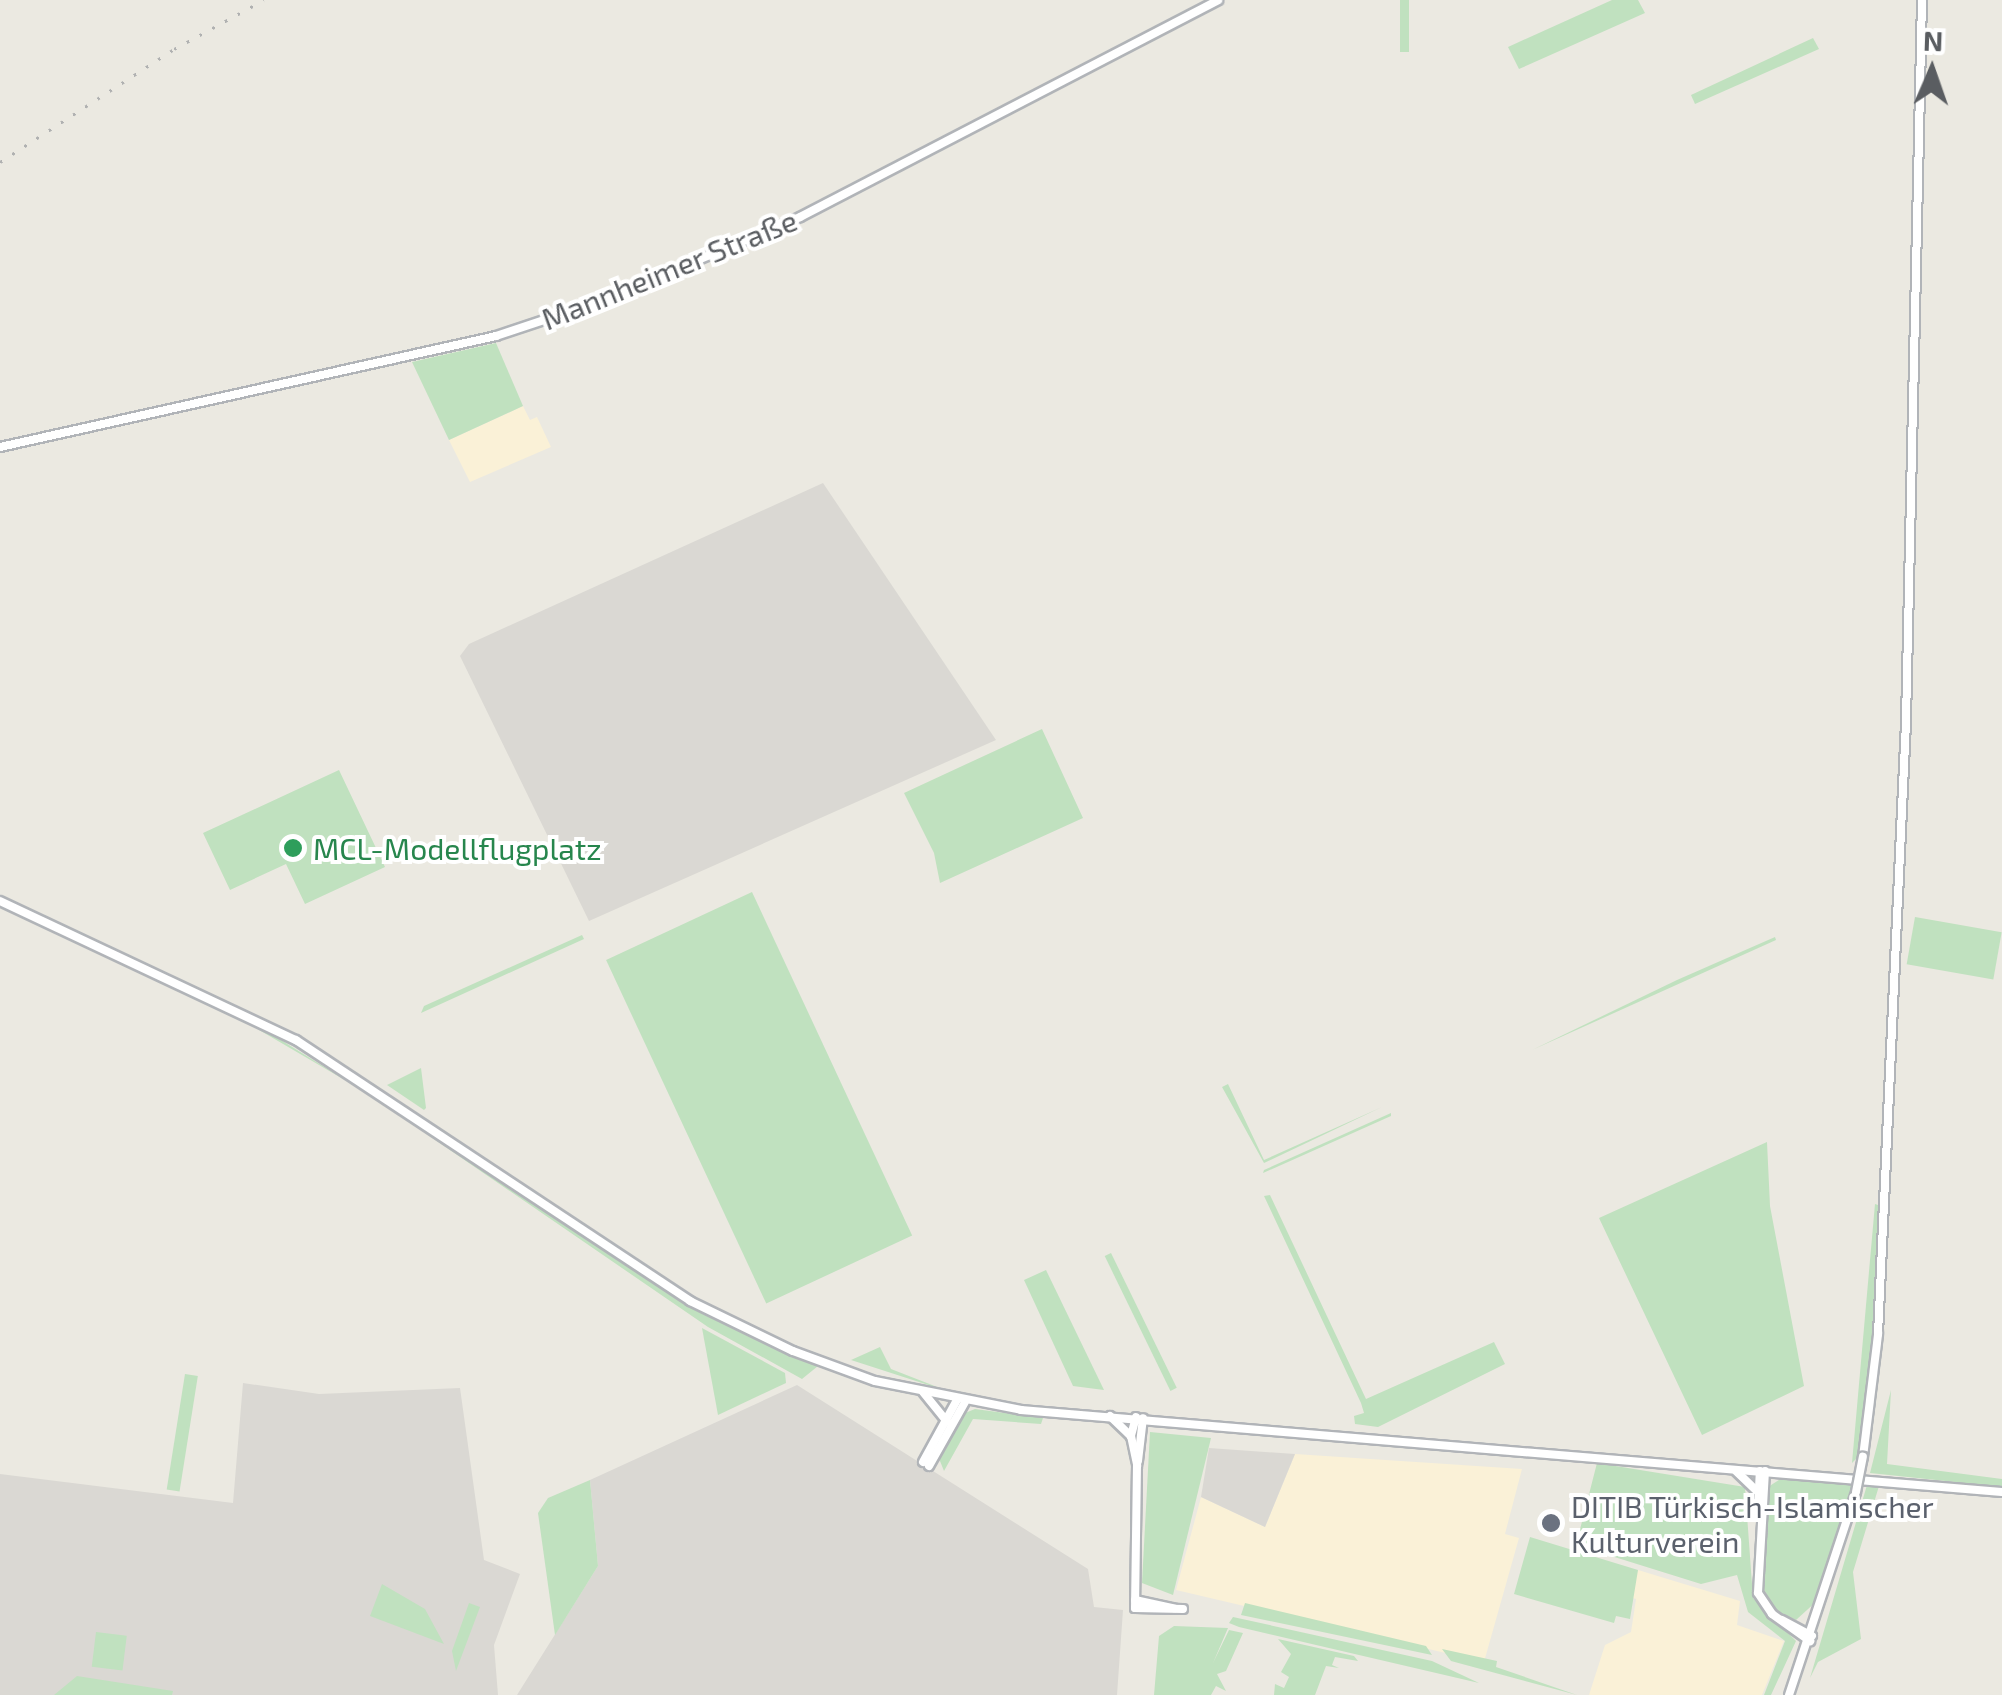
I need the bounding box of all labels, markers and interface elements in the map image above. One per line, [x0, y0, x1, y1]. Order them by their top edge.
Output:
north arrow [1882, 20, 1982, 120]
text: N [1922, 23, 1944, 57]
street label: Mannheimer Straße [536, 201, 802, 337]
place label: MCL-Modellflugplatz [313, 830, 602, 866]
marker: MCL-Modellflugplatz [282, 837, 304, 859]
place label: DITIB Türkisch-Islamischer Kulturverein [1571, 1488, 1934, 1558]
marker: DITIB Türkisch-Islamischer Kulturverein [1540, 1512, 1562, 1534]

